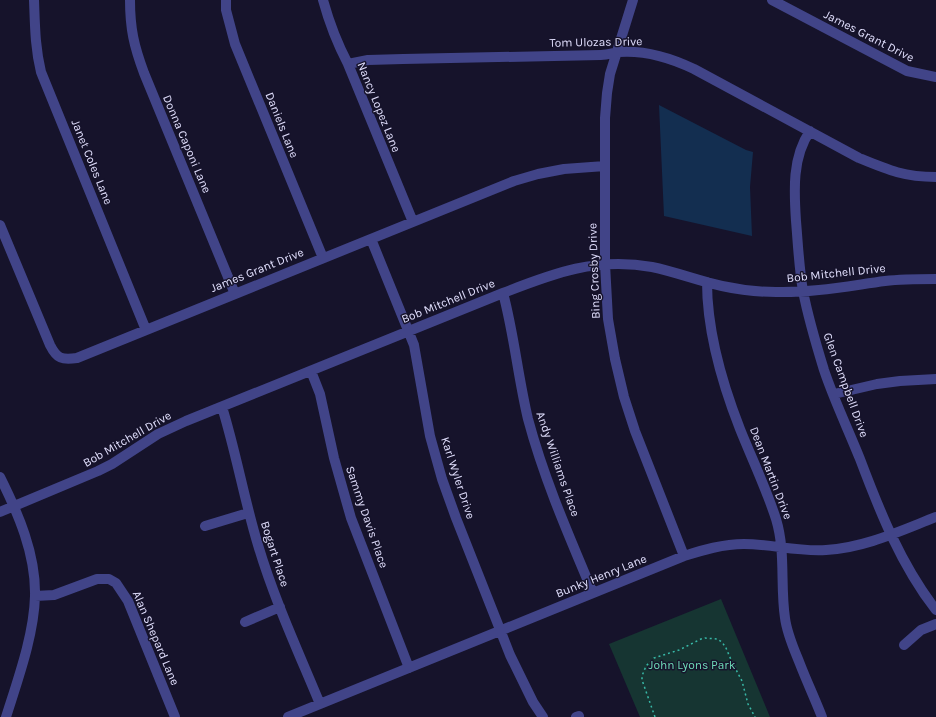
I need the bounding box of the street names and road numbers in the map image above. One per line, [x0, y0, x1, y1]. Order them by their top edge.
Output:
street label: James Grant Drive [822, 7, 916, 65]
street label: Tom Ulozas Drive [549, 34, 643, 50]
street label: Nancy Lopez Lane [354, 60, 404, 154]
street label: Daniels Lane [262, 90, 302, 160]
street label: Donna Caponi Lane [160, 93, 214, 195]
street label: Janet Coles Lane [69, 117, 115, 207]
street label: Bing Crosby Drive [585, 223, 603, 319]
street label: James Grant Drive [208, 245, 306, 295]
street label: Bob Mitchell Drive [786, 261, 886, 285]
street label: Bob Mitchell Drive [399, 276, 497, 326]
street label: Glen Campbell Drive [821, 331, 871, 439]
street label: Bob Mitchell Drive [80, 408, 174, 470]
street label: Andy Williams Place [533, 410, 583, 518]
street label: Dean Martin Drive [747, 425, 795, 521]
street label: Karl Wyler Drive [438, 435, 478, 521]
street label: Sammy Davis Place [343, 464, 391, 570]
street label: Bogart Place [258, 519, 292, 589]
street label: Bunky Henry Lane [554, 551, 648, 601]
street label: Alan Shepard Lane [130, 589, 182, 687]

